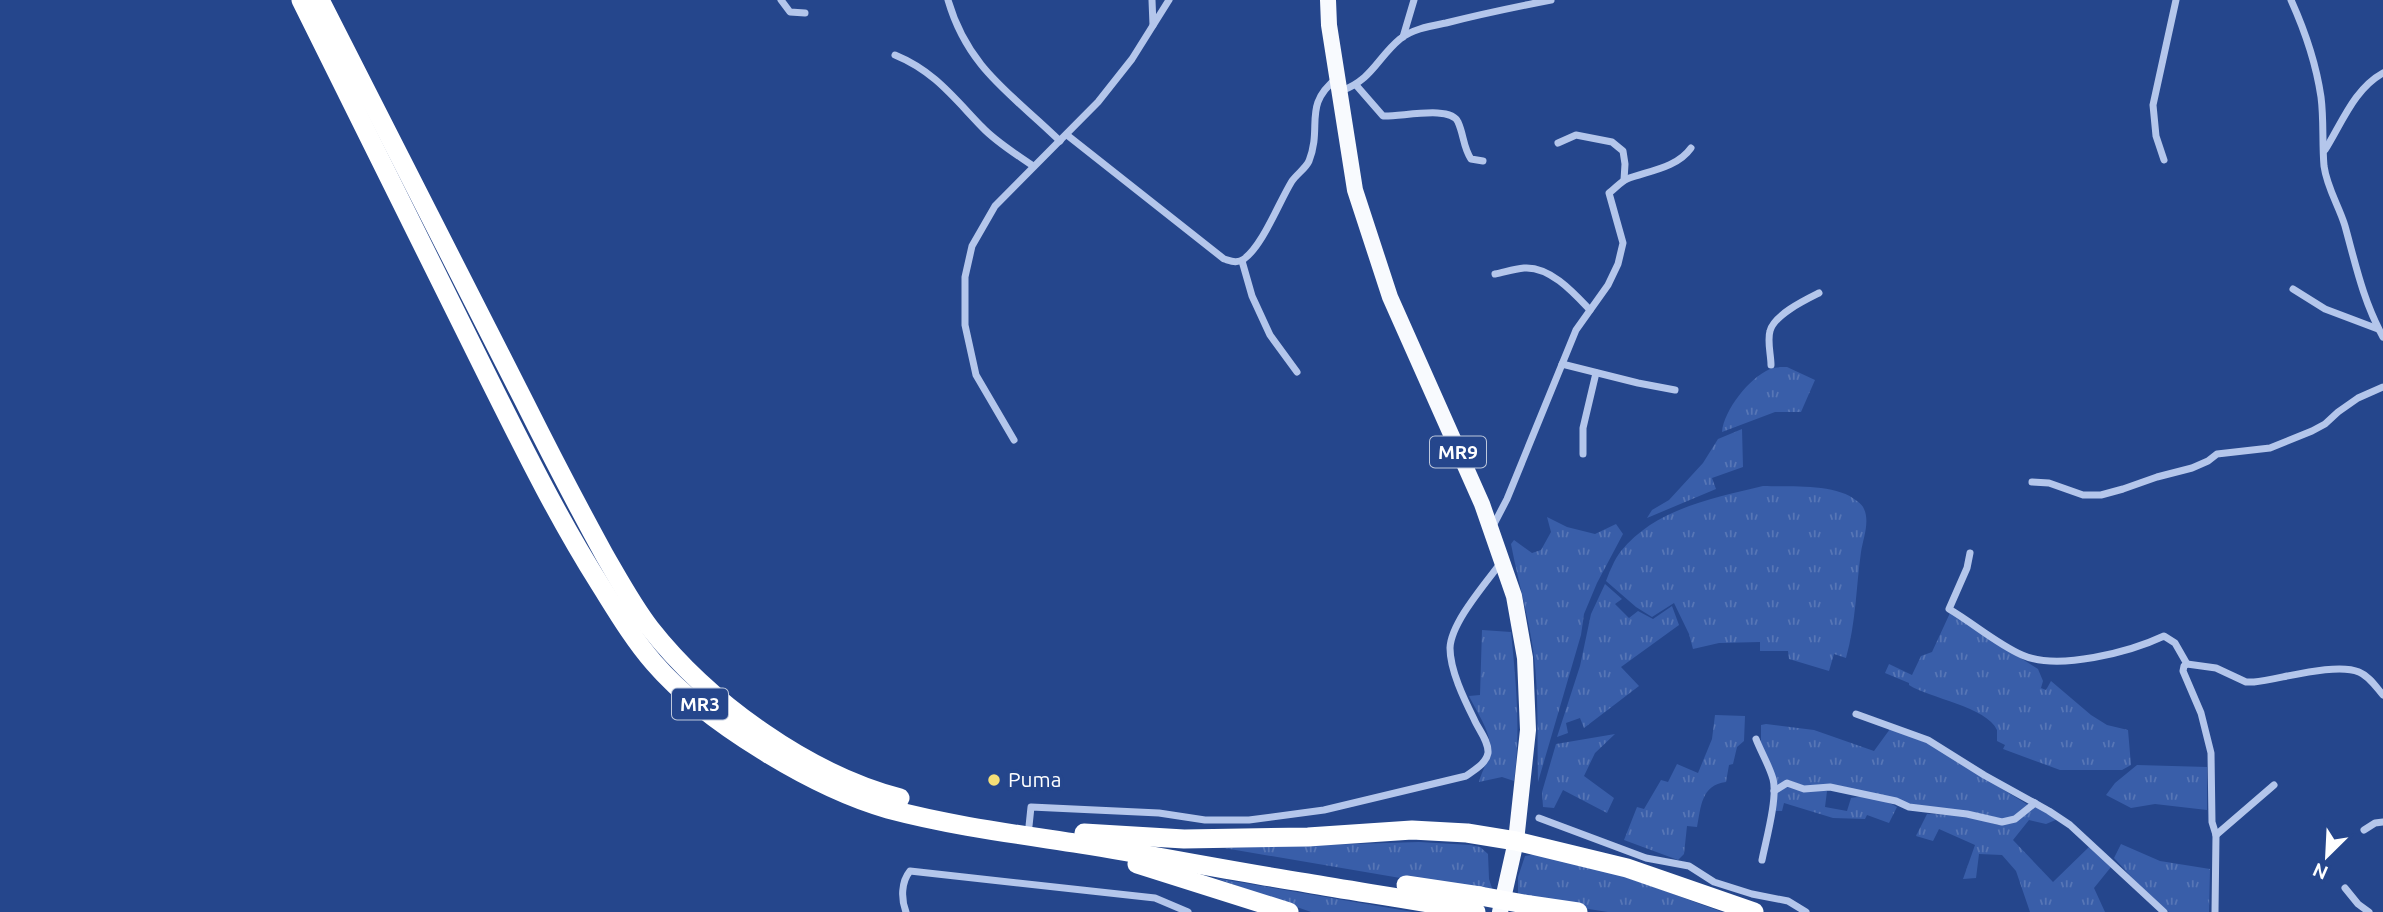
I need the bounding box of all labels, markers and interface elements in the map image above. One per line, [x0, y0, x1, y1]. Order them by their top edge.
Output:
road number: MR9 [1430, 436, 1486, 467]
road number: MR3 [672, 688, 728, 720]
place label: Puma [1008, 767, 1061, 791]
marker: Puma [986, 772, 1002, 788]
north arrow [2292, 821, 2362, 891]
text: N [2309, 859, 2331, 884]

